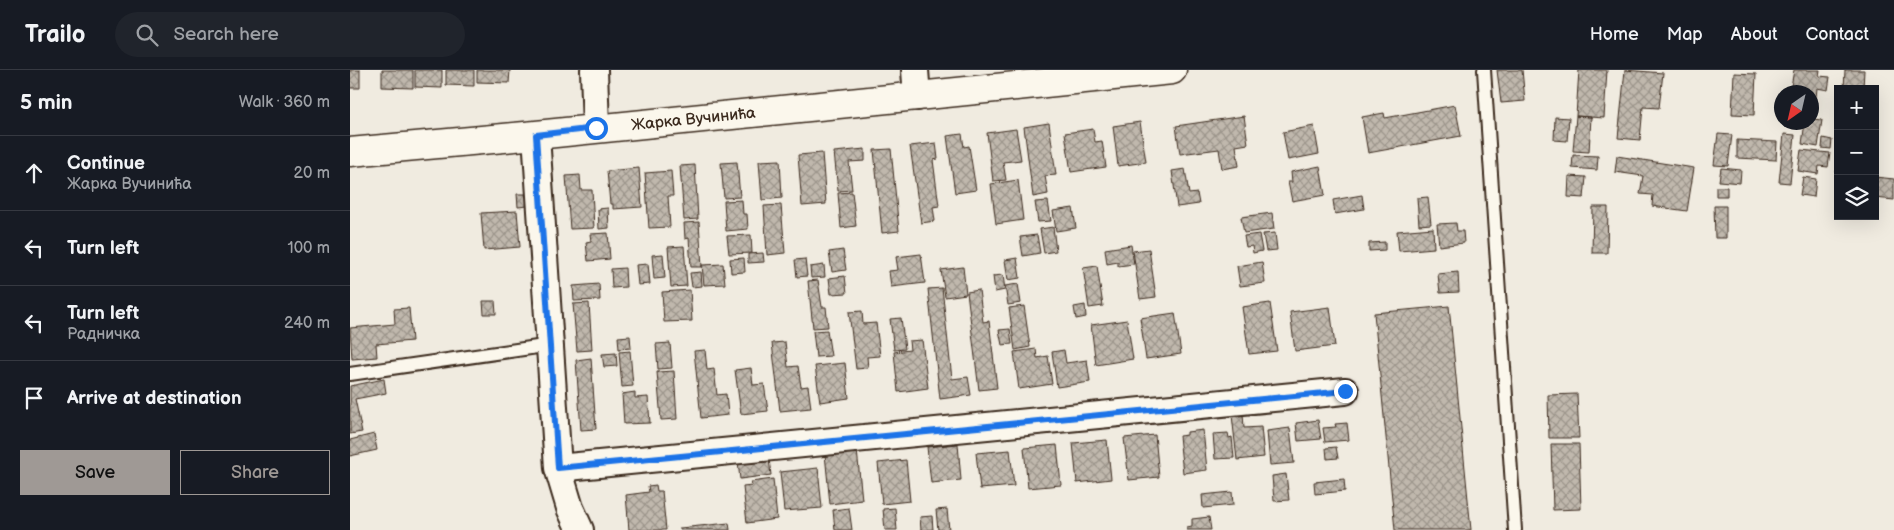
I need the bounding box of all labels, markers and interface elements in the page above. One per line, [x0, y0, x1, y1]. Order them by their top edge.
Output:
search box [115, 12, 465, 57]
text: Trailo [25, 20, 85, 49]
icon: search [133, 21, 161, 49]
text: Search here [173, 23, 279, 46]
text: Home [1590, 24, 1639, 45]
text: Map [1667, 24, 1703, 45]
text: About [1731, 24, 1778, 45]
text: Contact [1806, 24, 1869, 45]
north arrow [1774, 85, 1819, 130]
map controls [1834, 85, 1879, 220]
button: + [1834, 85, 1879, 130]
text: 5 min [20, 90, 73, 115]
text: Walk · 360 m [239, 93, 330, 112]
street label: Жарка Вучинића [630, 103, 757, 135]
route start [585, 117, 608, 140]
button: − [1834, 130, 1879, 175]
text: Continue [67, 152, 145, 175]
icon: ahead [20, 159, 48, 187]
text: 20 m [294, 164, 330, 183]
text: Жарка Вучинића [67, 175, 192, 194]
button: layers [1834, 175, 1879, 220]
icon: left [20, 234, 48, 262]
text: Turn left [67, 237, 139, 260]
text: 100 m [287, 239, 330, 258]
text: Turn left [67, 302, 139, 325]
icon: left [20, 309, 48, 337]
text: 240 m [284, 314, 330, 333]
text: Радничка [67, 325, 140, 344]
route end [1334, 380, 1357, 403]
icon: arrive [20, 384, 48, 412]
text: Arrive at destination [67, 387, 242, 410]
button: Save [20, 450, 170, 495]
button: Share [180, 450, 330, 495]

